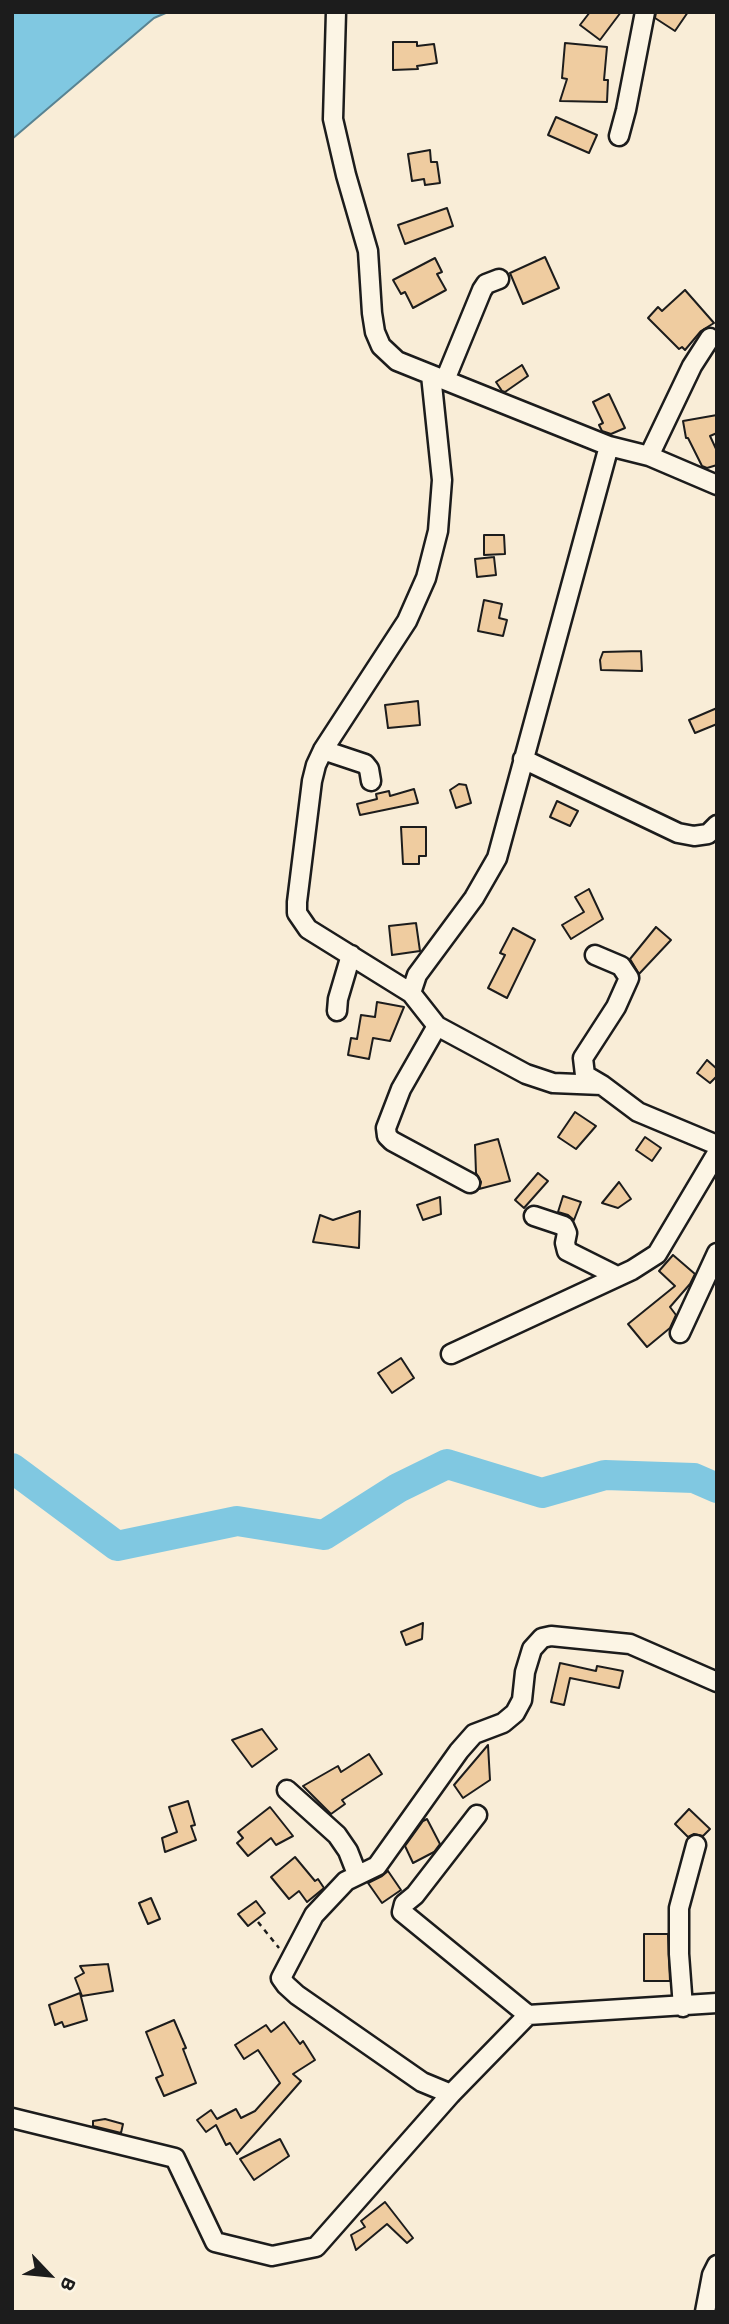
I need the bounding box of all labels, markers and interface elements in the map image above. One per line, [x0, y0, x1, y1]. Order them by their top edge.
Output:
north arrow [14, 2240, 84, 2310]
text: B [55, 2274, 81, 2295]

